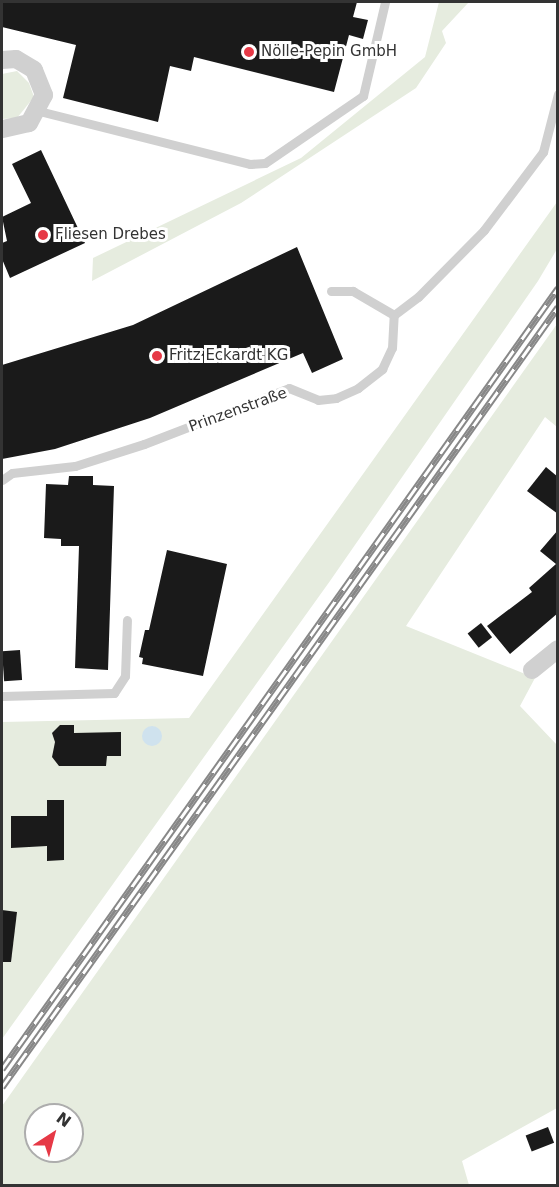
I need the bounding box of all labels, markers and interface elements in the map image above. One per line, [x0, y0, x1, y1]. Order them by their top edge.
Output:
place label: Nölle-Pepin GmbH [261, 43, 397, 61]
marker: Nölle-Pepin GmbH [242, 45, 256, 59]
place label: Fliesen Drebes [55, 226, 166, 244]
marker: Fliesen Drebes [36, 228, 50, 242]
place label: Fritz Eckardt KG [169, 347, 288, 365]
marker: Fritz Eckardt KG [150, 349, 164, 363]
street label: Prinzenstraße [187, 384, 289, 436]
north arrow [24, 1103, 84, 1163]
text: N [53, 1108, 75, 1131]

